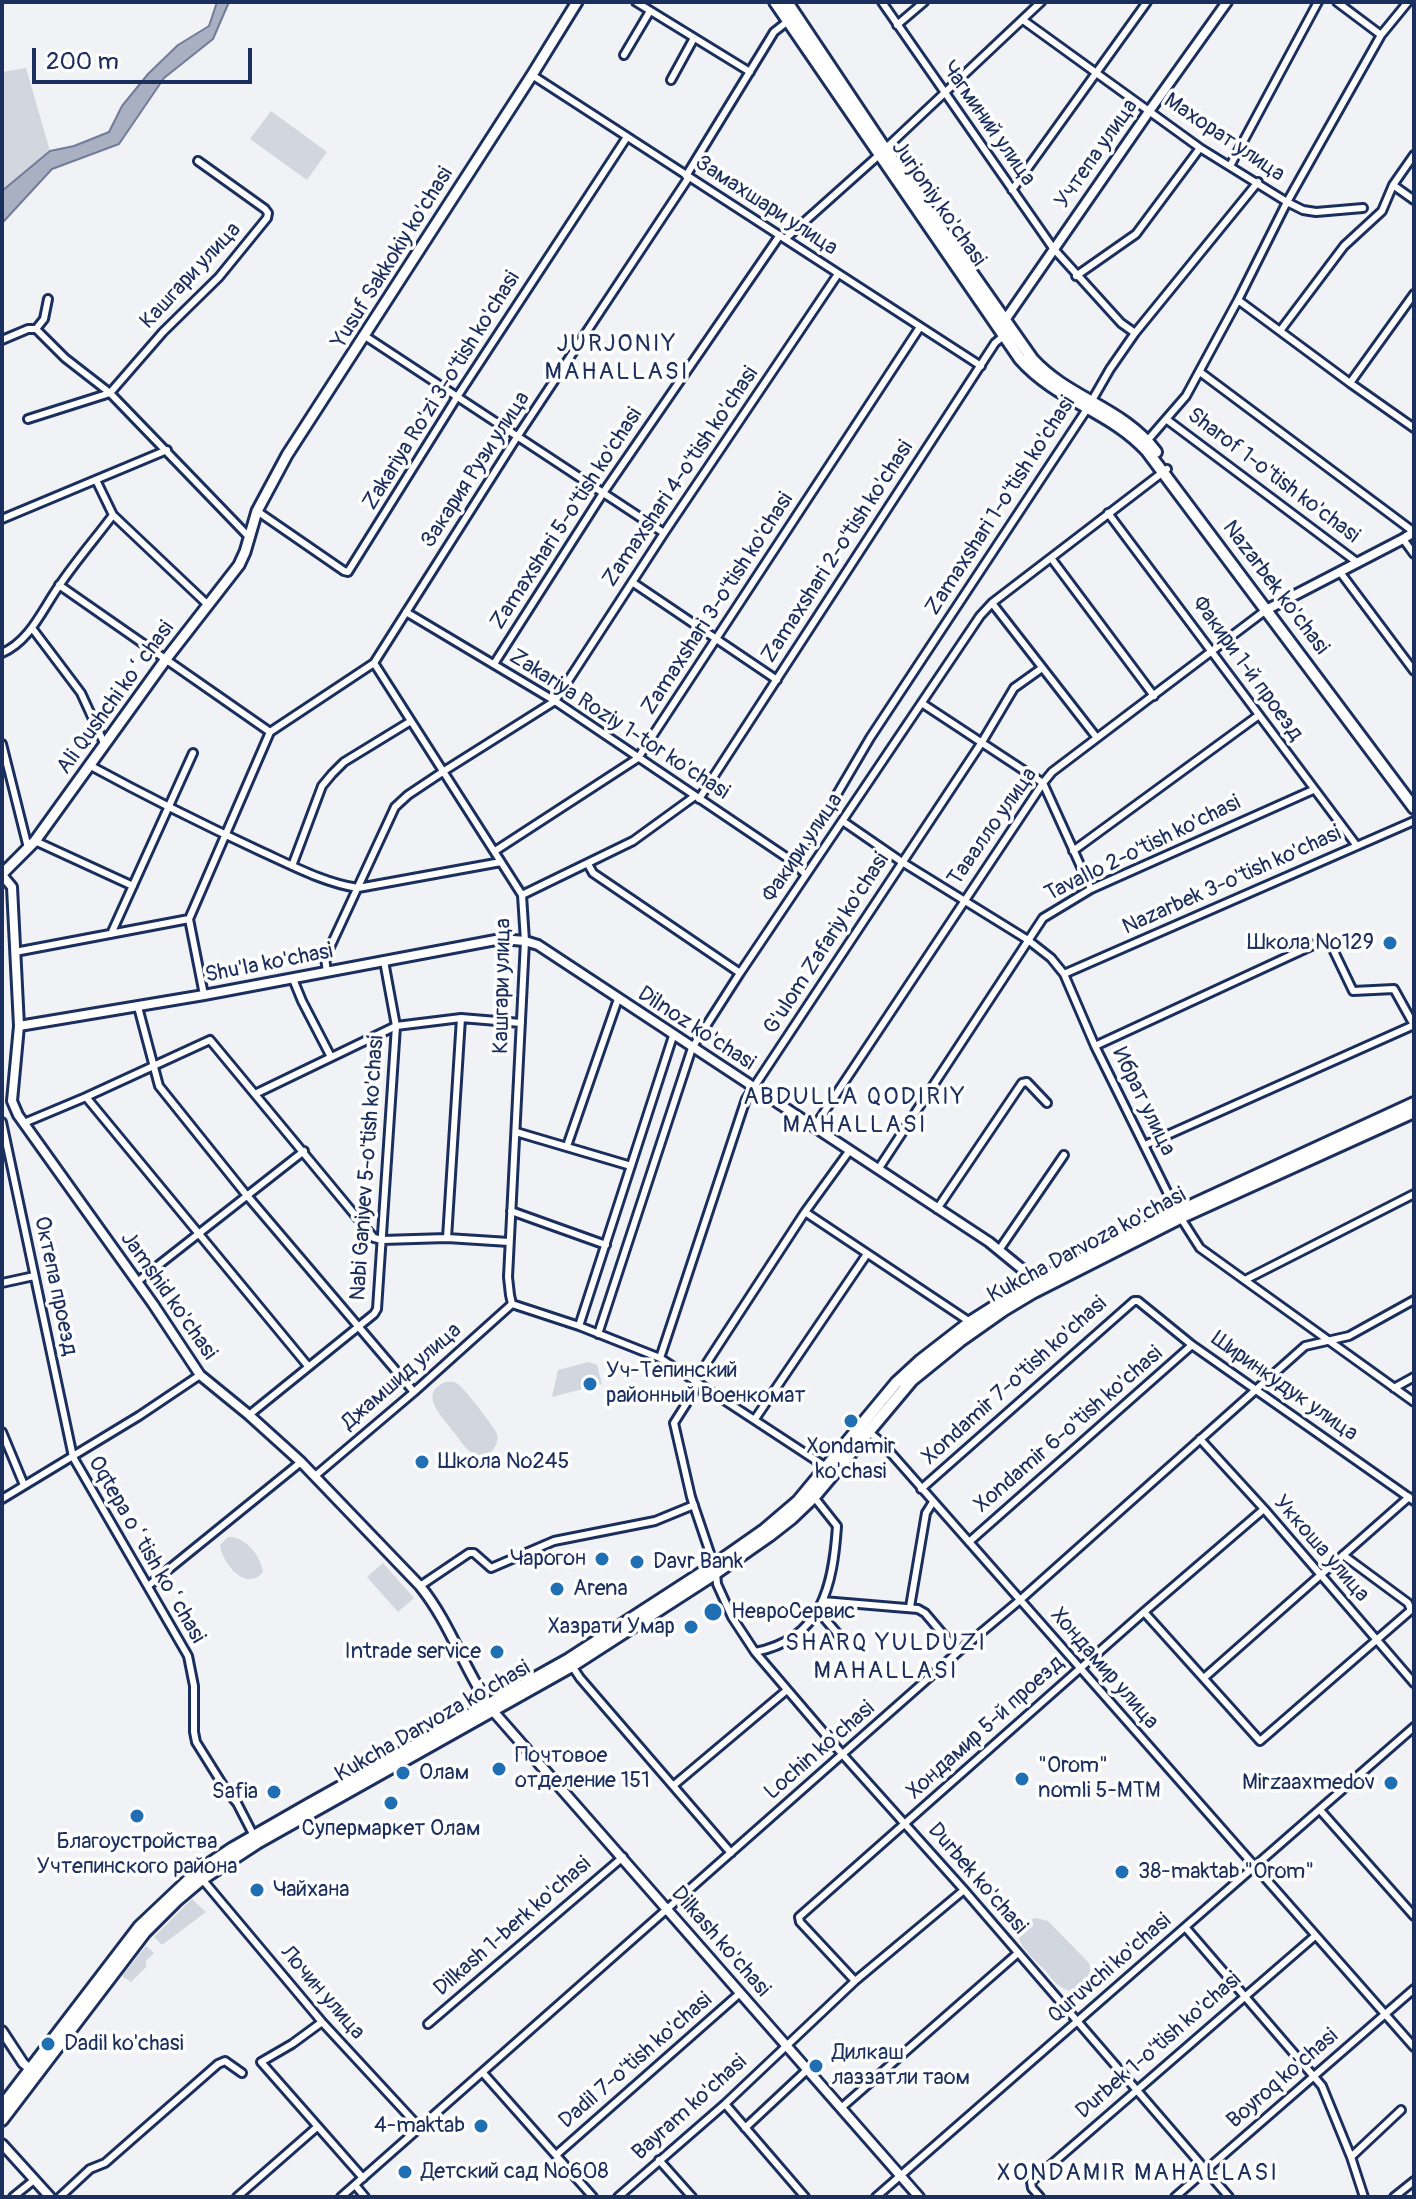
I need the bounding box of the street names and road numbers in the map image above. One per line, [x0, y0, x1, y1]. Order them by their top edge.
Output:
street label: Чагминий улица [935, 57, 1041, 191]
street label: Махорат улица [1159, 88, 1289, 188]
street label: Учтепа улица [1050, 94, 1144, 214]
street label: Jurjoniy ko'chasi [885, 136, 991, 272]
street label: Замахшари улица [690, 150, 842, 262]
street label: Yusuf Sakkokiy ko'chasi [327, 163, 459, 353]
street label: Кашгари улица [135, 217, 247, 335]
street label: Zakariya Ro'zi 3-o'tish ko'chasi [358, 267, 526, 515]
street label: Zamaxshari 4-o'tish ko'chasi [597, 362, 765, 592]
street label: Закария Рузи улица [416, 387, 536, 553]
street label: Zamaxshari 1-o'tish ko'chasi [920, 392, 1082, 620]
street label: Zamaxshari 5-o'tish ko'chasi [485, 403, 649, 635]
street label: Sharof 1-o'tish ko'chasi [1182, 403, 1364, 549]
street label: Zamaxshari 2-o'tish ko'chasi [756, 436, 920, 668]
street label: Zamaxshari 3-o'tish ko'chasi [636, 488, 800, 720]
street label: Nazarbek ko'chasi [1216, 516, 1334, 660]
street label: Факири 1-й проезд [1186, 591, 1308, 747]
street label: Ali Qushchi koʻchasi [52, 616, 180, 780]
street label: Zakariya Roziy 1-tor ko'chasi [504, 644, 734, 806]
street label: Тавалло улица [943, 763, 1043, 891]
street label: Факири улица [757, 788, 849, 908]
street label: Tavallo 2-o'tish ko'chasi [1041, 790, 1245, 908]
street label: Nazarbek 3-o'tish ko'chasi [1119, 821, 1345, 941]
street label: G'ulom Zafariy ko'chasi [758, 848, 896, 1040]
street label: Кашгари улица [489, 918, 517, 1054]
street label: Shu'la ko'chasi [203, 939, 335, 989]
street label: Dilnoz ko'chasi [632, 981, 760, 1077]
street label: Nabi Ganiyev 5-o'tish ko'chasi [346, 1034, 390, 1302]
street label: Ибрат улица [1105, 1044, 1181, 1160]
street label: Kukcha Darvoza ko'chasi [983, 1182, 1191, 1310]
street label: Октепа проезд [27, 1214, 83, 1358]
street label: Jamshid ko'chasi [114, 1227, 222, 1365]
street label: Xondamir 7-o'tish ko'chasi [917, 1291, 1113, 1471]
street label: Джамшид улица [337, 1318, 467, 1436]
street label: Ширинкудук улица [1205, 1327, 1363, 1447]
street label: Xondamir 6-o'tish ko'chasi [970, 1341, 1168, 1519]
street label: Oqtepa oʻtish koʻchasi [82, 1452, 210, 1648]
street label: Уккоша улица [1267, 1490, 1375, 1608]
street label: Хондамир улица [1044, 1603, 1164, 1735]
street label: Хондамир 5-й проезд [902, 1651, 1070, 1805]
street label: Kukcha Darvoza ko'chasi [331, 1655, 535, 1789]
street label: Lochin ko'chasi [759, 1696, 881, 1806]
street label: Durbek ko'chasi [922, 1818, 1032, 1940]
street label: Dilkash 1-berk ko'chasi [429, 1852, 597, 2002]
street label: Dilkash ko'chasi [665, 1881, 775, 2003]
street label: Quruvchi ko'chasi [1043, 1908, 1177, 2030]
street label: Лочин улица [274, 1940, 370, 2046]
street label: Durbek 1-o'tish ko'chasi [1071, 1967, 1247, 2125]
street label: Dadil 7-o'tish ko'chasi [554, 1987, 718, 2135]
street label: Boyroq ko'chasi [1222, 2024, 1344, 2134]
street label: Bayram ko'chasi [627, 2050, 753, 2166]

